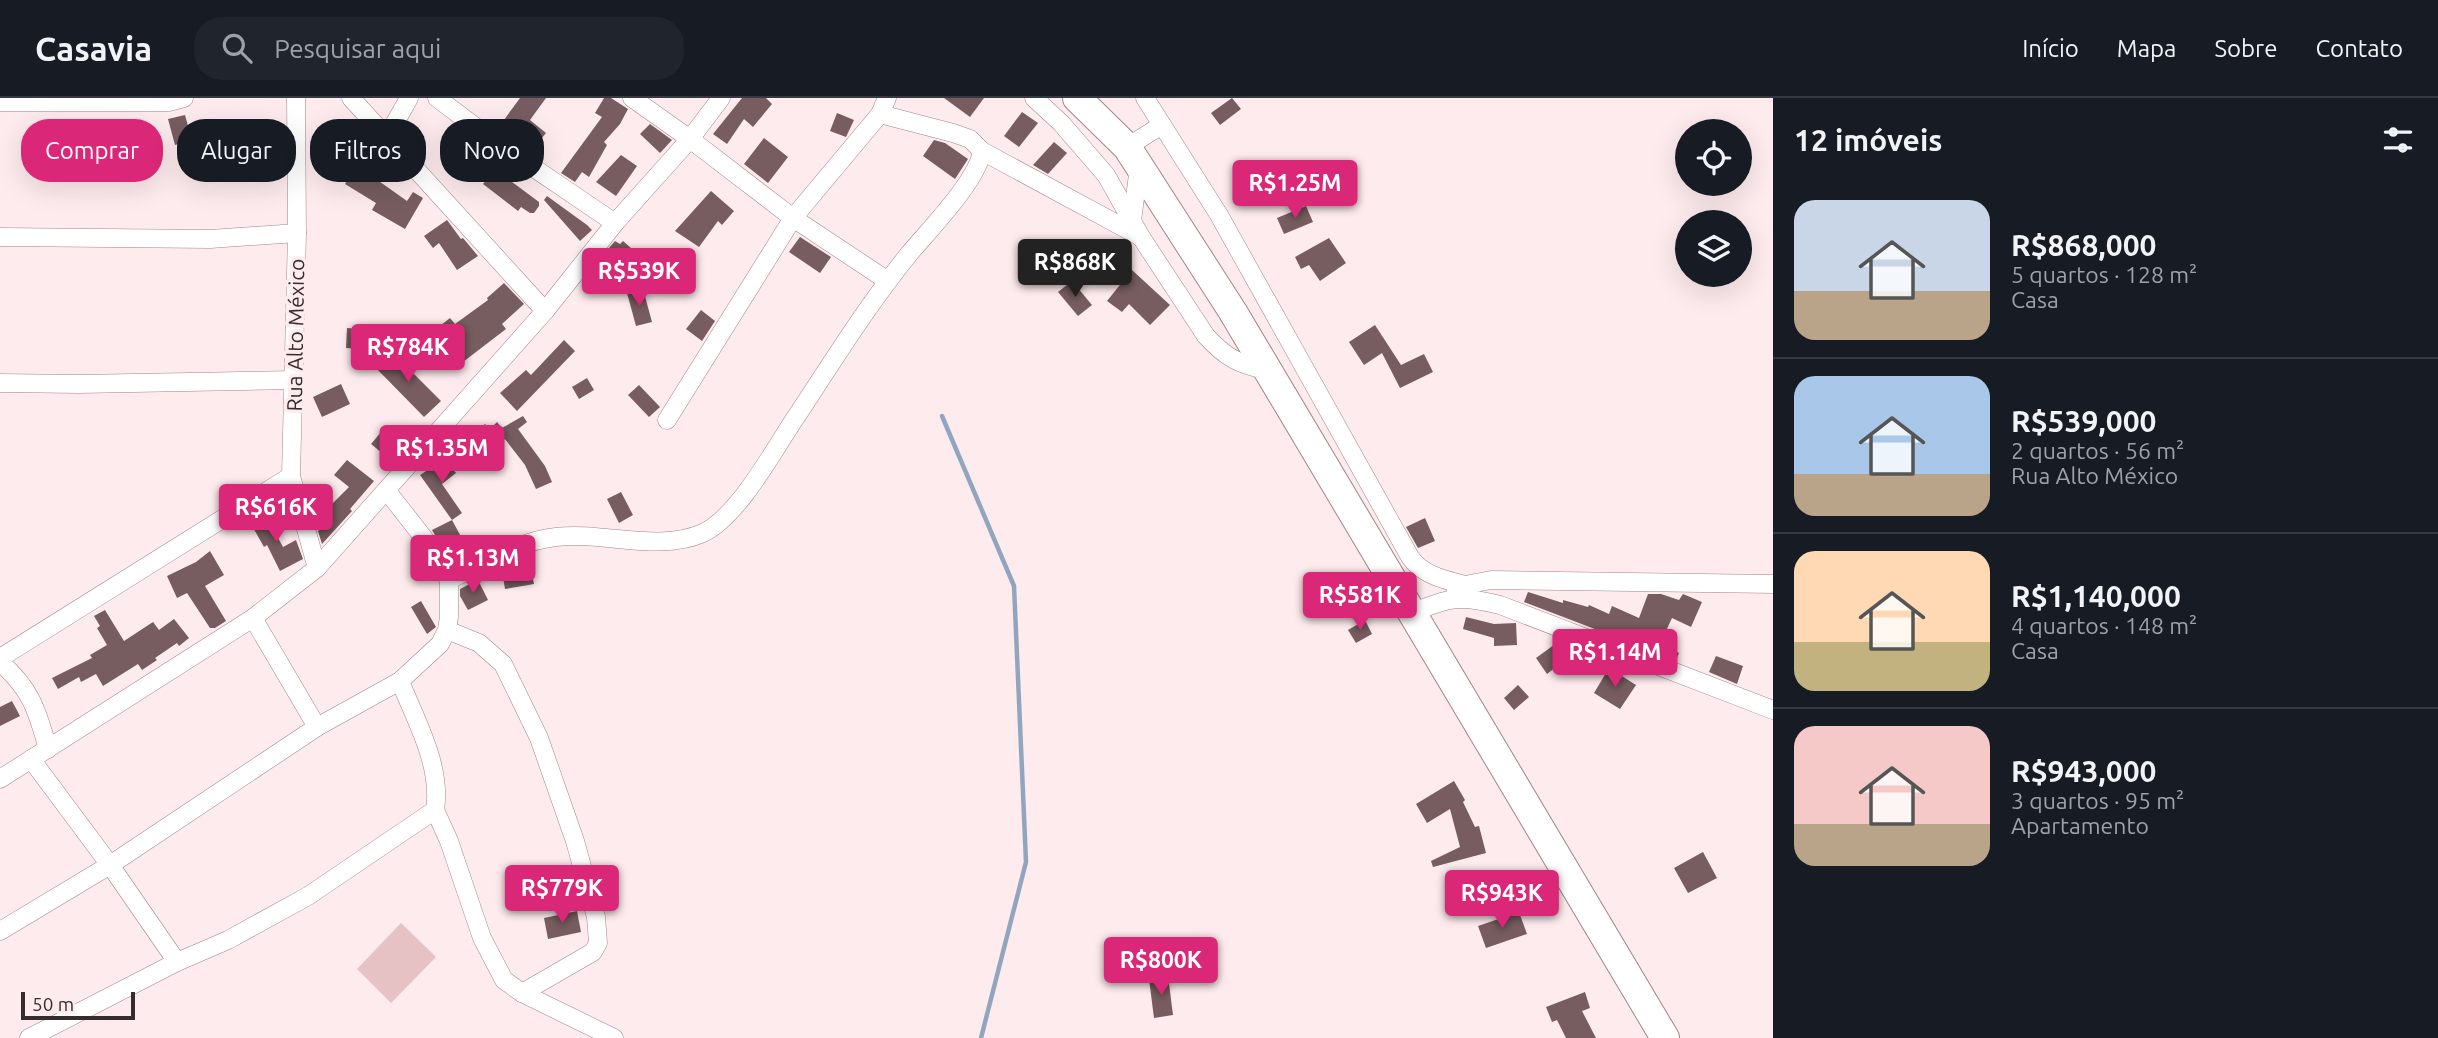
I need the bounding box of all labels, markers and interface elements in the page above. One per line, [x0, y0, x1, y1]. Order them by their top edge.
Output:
search box [194, 17, 684, 80]
icon: search [218, 29, 256, 67]
text: Casavia [35, 30, 152, 67]
text: Pesquisar aqui [274, 34, 441, 63]
text: Início [2022, 35, 2079, 62]
text: Mapa [2117, 35, 2176, 62]
text: Sobre [2214, 35, 2277, 62]
text: Contato [2315, 35, 2403, 62]
chip: Comprar [21, 119, 163, 182]
chip: Alugar [177, 119, 296, 182]
chip: Filtros [310, 119, 426, 182]
chip: Novo [440, 119, 544, 182]
map controls [1675, 119, 1752, 287]
button: locate [1675, 119, 1752, 196]
icon: filters [2379, 121, 2417, 159]
text: 12 imóveis [1794, 123, 1942, 157]
pin: R$1.25M [1230, 160, 1360, 220]
text: R$1.25M [1248, 170, 1342, 195]
button: layers [1675, 210, 1752, 287]
icon: home [1850, 228, 1934, 312]
text: R$868,000 [2011, 228, 2157, 262]
pin: R$868K [1018, 240, 1132, 299]
pin: R$539K [582, 248, 696, 308]
text: R$868K [1034, 249, 1116, 274]
street label: Rua Alto México [282, 258, 308, 412]
text: R$539K [598, 258, 680, 283]
text: 5 quartos · 128 m² [2011, 262, 2197, 287]
text: Casa [2011, 287, 2059, 312]
pin: R$784K [351, 324, 465, 384]
text: R$784K [367, 334, 449, 359]
icon: home [1850, 404, 1934, 488]
text: R$539,000 [2011, 404, 2157, 438]
pin: R$1.35M [377, 426, 507, 485]
text: R$1.35M [395, 435, 489, 460]
text: 2 quartos · 56 m² [2011, 438, 2184, 463]
text: Rua Alto México [2011, 463, 2178, 488]
pin: R$616K [219, 484, 333, 544]
text: R$616K [235, 494, 317, 519]
pin: R$1.13M [408, 536, 538, 595]
text: R$1.13M [426, 545, 520, 570]
pin: R$581K [1303, 573, 1417, 632]
icon: home [1850, 579, 1934, 663]
text: R$1,140,000 [2011, 579, 2181, 613]
text: R$581K [1319, 582, 1401, 607]
text: 4 quartos · 148 m² [2011, 613, 2197, 638]
pin: R$1.14M [1550, 630, 1680, 689]
text: Casa [2011, 638, 2059, 663]
text: R$1.14M [1568, 639, 1662, 664]
icon: home [1850, 754, 1934, 838]
text: R$943,000 [2011, 754, 2157, 788]
text: 3 quartos · 95 m² [2011, 788, 2184, 813]
text: Apartamento [2011, 813, 2149, 838]
pin: R$779K [505, 866, 619, 925]
pin: R$943K [1445, 870, 1559, 930]
text: R$779K [521, 875, 603, 900]
text: R$943K [1461, 880, 1543, 905]
pin: R$800K [1104, 937, 1218, 997]
text: R$800K [1120, 947, 1202, 972]
scale bar [21, 989, 135, 1021]
text: 50 m [32, 993, 74, 1015]

